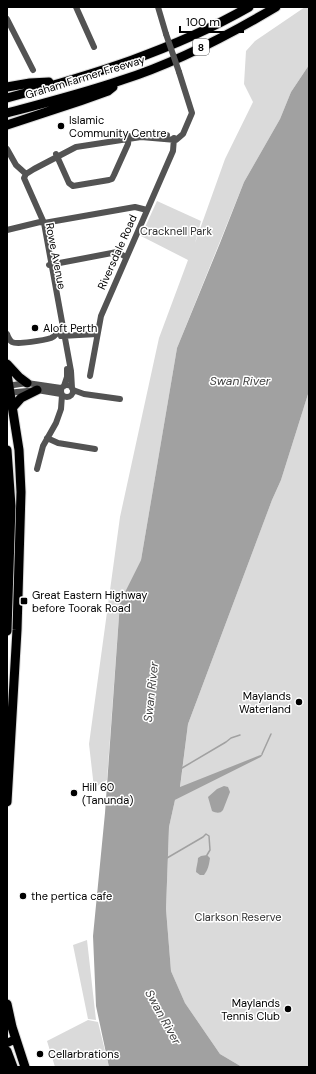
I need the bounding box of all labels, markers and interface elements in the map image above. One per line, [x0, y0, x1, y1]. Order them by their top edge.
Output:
scale bar [180, 8, 243, 34]
text: 100 m [186, 14, 220, 30]
road number: 8 [193, 39, 209, 55]
street label: Graham Farmer Freeway [24, 52, 146, 102]
place label: Islamic Community Centre [69, 113, 167, 140]
marker: Islamic Community Centre [56, 121, 66, 131]
street label: Riversdale Road [94, 212, 140, 292]
street label: Rowe Avenue [43, 222, 69, 290]
park label: Cracknell Park [140, 224, 212, 238]
place label: Aloft Perth [43, 321, 97, 335]
marker: Aloft Perth [30, 323, 40, 333]
water label: Swan River [210, 373, 271, 389]
place label: Great Eastern Highway before Toorak Road [32, 588, 147, 615]
marker: Great Eastern Highway before Toorak Road [19, 596, 29, 606]
water label: Swan River [140, 660, 162, 723]
place label: Maylands Waterland [239, 689, 291, 716]
marker: Maylands Waterland [294, 697, 304, 707]
place label: Hill 60 (Tanunda) [82, 780, 133, 807]
marker: Hill 60 (Tanunda) [69, 788, 79, 798]
place label: the pertica cafe [31, 889, 112, 903]
marker: the pertica cafe [18, 891, 28, 901]
park label: Clarkson Reserve [195, 910, 281, 924]
water label: Swan River [141, 987, 185, 1048]
place label: Maylands Tennis Club [221, 996, 280, 1023]
marker: Maylands Tennis Club [283, 1004, 293, 1014]
place label: Cellarbrations [48, 1047, 119, 1061]
marker: Cellarbrations [35, 1049, 45, 1059]

